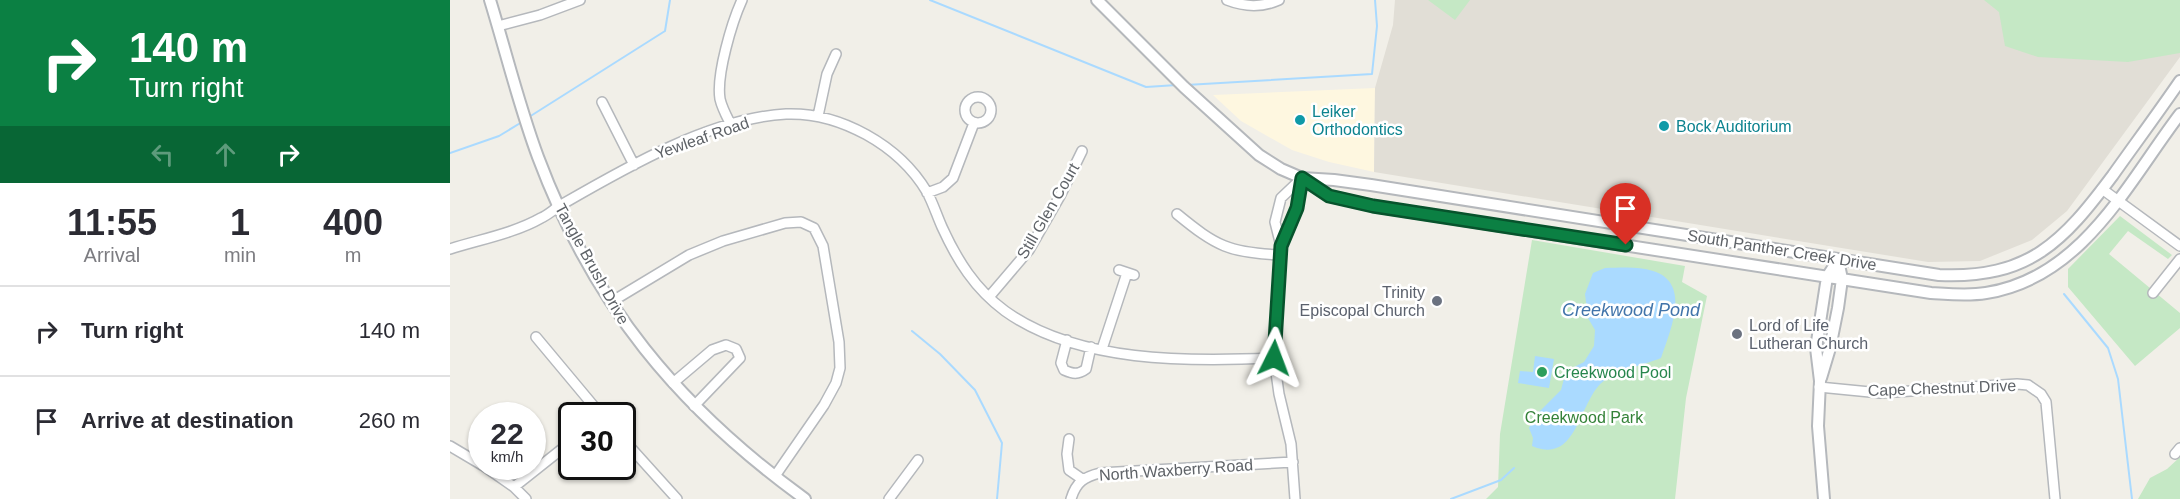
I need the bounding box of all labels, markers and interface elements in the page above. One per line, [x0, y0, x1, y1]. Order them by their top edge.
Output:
icon: right [30, 24, 108, 102]
text: 140 m [129, 24, 248, 71]
text: Turn right [129, 73, 244, 103]
place label: Leiker Orthodontics [1312, 103, 1403, 138]
marker: Leiker Orthodontics [1293, 113, 1307, 127]
street label: Yewleaf Road [653, 114, 751, 162]
place label: Bock Auditorium [1676, 118, 1792, 135]
marker: Bock Auditorium [1657, 119, 1671, 133]
icon: left [146, 138, 179, 171]
icon: ahead [209, 138, 242, 171]
icon: right [272, 138, 305, 171]
street label: Still Glen Court [1014, 160, 1083, 262]
pin [1600, 183, 1651, 245]
icon: arrive [1609, 192, 1642, 225]
street label: Tangle Brush Drive [552, 201, 632, 327]
text: 11:55 [67, 202, 157, 243]
text: 1 [230, 202, 250, 243]
text: 400 [323, 202, 383, 243]
street label: South Panther Creek Drive [1686, 227, 1878, 273]
text: Arrival [84, 244, 140, 266]
text: min [224, 244, 256, 266]
text: m [345, 244, 361, 266]
place label: Trinity Episcopal Church [1300, 284, 1425, 319]
marker: Trinity Episcopal Church [1430, 294, 1444, 308]
water label: Creekwood Pond [1562, 300, 1701, 320]
icon: right [30, 315, 63, 348]
place label: Lord of Life Lutheran Church [1749, 317, 1868, 352]
text: Turn right [81, 318, 183, 343]
text: 140 m [359, 318, 420, 343]
position arrow [1242, 326, 1306, 390]
marker: Lord of Life Lutheran Church [1730, 327, 1744, 341]
place label: Creekwood Pool [1554, 364, 1671, 381]
marker: Creekwood Pool [1535, 365, 1549, 379]
street label: Cape Chestnut Drive [1867, 377, 2017, 399]
speed limit sign: 30 [558, 402, 636, 480]
icon: arrive [30, 405, 63, 438]
text: Arrive at destination [81, 408, 294, 433]
text: 260 m [359, 408, 420, 433]
park label: Creekwood Park [1525, 409, 1644, 426]
text: 22 [490, 417, 524, 450]
text: km/h [491, 448, 523, 465]
street label: North Waxberry Road [1099, 456, 1253, 484]

